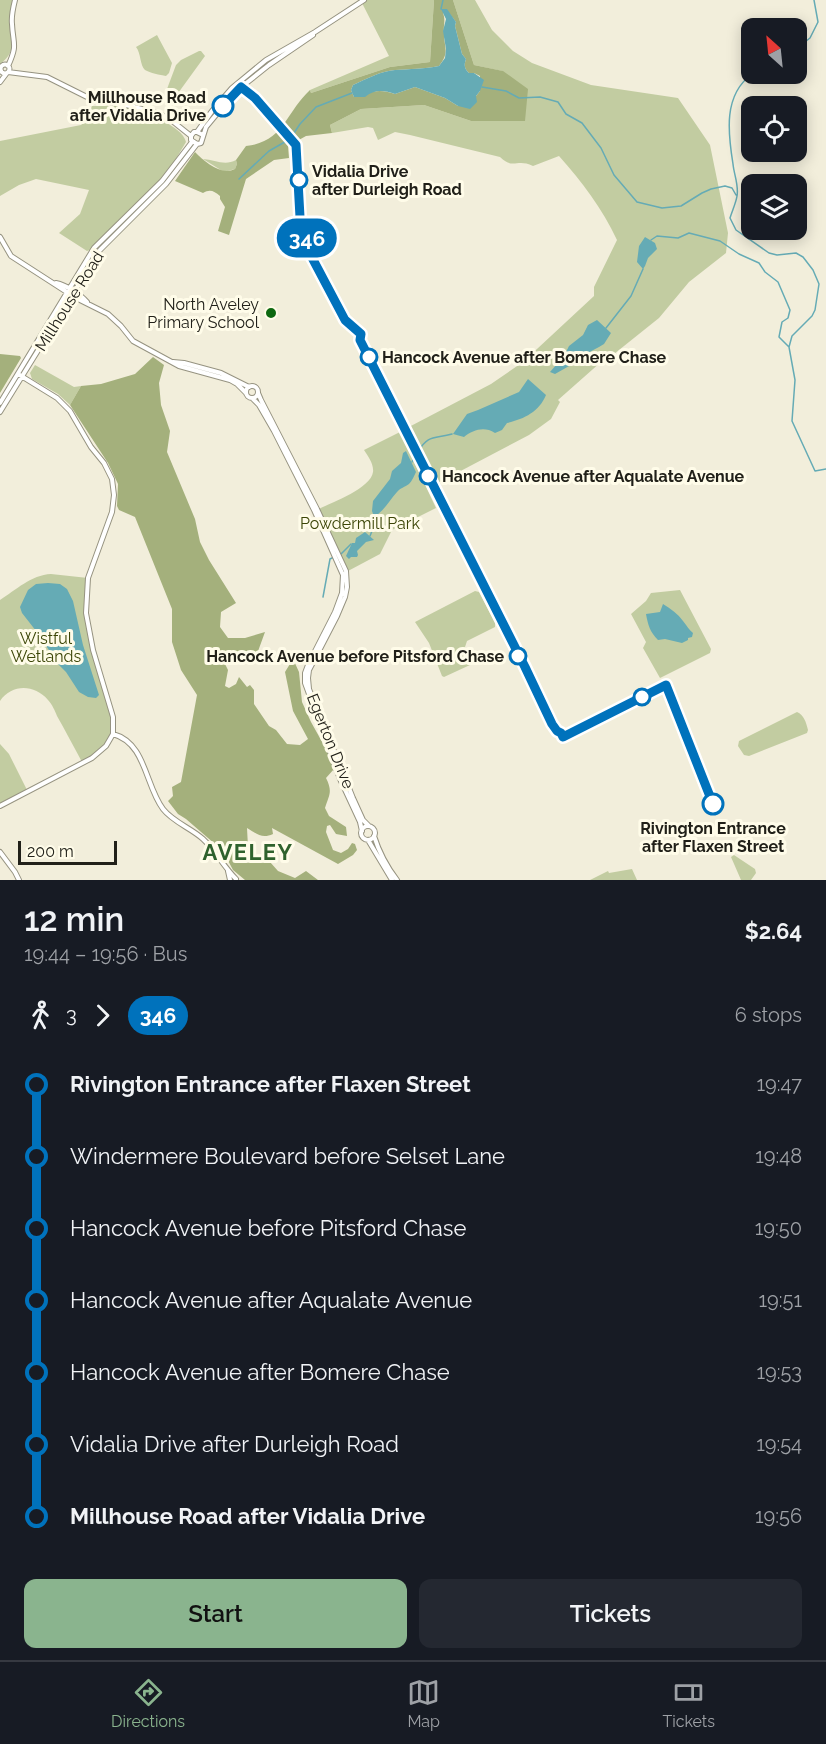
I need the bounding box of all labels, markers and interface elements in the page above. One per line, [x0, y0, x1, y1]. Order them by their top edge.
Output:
north arrow [741, 18, 807, 84]
map controls [741, 18, 807, 240]
place label: Millhouse Road after Vidalia Drive [70, 88, 206, 125]
marker: Millhouse Road after Vidalia Drive [212, 95, 234, 117]
button: locate [741, 96, 807, 162]
place label: Vidalia Drive after Durleigh Road [312, 162, 462, 199]
marker: Vidalia Drive after Durleigh Road [290, 171, 308, 189]
button: layers [741, 174, 807, 240]
line badge: 346 [272, 218, 342, 258]
text: 346 [289, 226, 325, 251]
street label: Millhouse Road [31, 248, 108, 355]
place label: North Aveley Primary School [147, 295, 260, 332]
marker: North Aveley Primary School [264, 306, 278, 320]
marker: Hancock Avenue after Bomere Chase [360, 348, 378, 366]
place label: Hancock Avenue after Bomere Chase [382, 348, 667, 367]
marker: Hancock Avenue after Aqualate Avenue [419, 467, 437, 485]
place label: Hancock Avenue after Aqualate Avenue [442, 467, 745, 486]
park label: Powdermill Park [300, 514, 420, 533]
park label: Wistful Wetlands [11, 629, 81, 666]
place label: Hancock Avenue before Pitsford Chase [206, 647, 504, 666]
marker: Hancock Avenue before Pitsford Chase [509, 647, 527, 665]
unlabelled marker [633, 688, 651, 706]
street label: Egerton Drive [303, 691, 358, 791]
marker: Rivington Entrance after Flaxen Street [702, 793, 724, 815]
place label: Rivington Entrance after Flaxen Street [640, 819, 786, 856]
scale bar [18, 838, 117, 866]
district label: AVELEY [202, 839, 294, 865]
text: 200 m [27, 842, 74, 861]
text: 12 min [24, 900, 124, 939]
text: $2.64 [745, 918, 802, 944]
text: 19:44 – 19:56 · Bus [24, 942, 187, 966]
icon: walk [24, 999, 57, 1032]
icon: forward [86, 999, 119, 1032]
text: 3 [66, 1003, 77, 1027]
text: 346 [140, 1003, 176, 1028]
text: 6 stops [735, 1003, 802, 1027]
text: Rivington Entrance after Flaxen Street [70, 1071, 471, 1097]
text: 19:47 [756, 1072, 802, 1096]
text: Windermere Boulevard before Selset Lane [70, 1143, 505, 1169]
text: 19:48 [755, 1144, 802, 1168]
text: Hancock Avenue before Pitsford Chase [70, 1215, 466, 1241]
text: 19:50 [755, 1216, 802, 1240]
text: Hancock Avenue after Aqualate Avenue [70, 1287, 472, 1313]
text: 19:51 [759, 1288, 802, 1312]
text: Hancock Avenue after Bomere Chase [70, 1359, 450, 1385]
text: 19:53 [756, 1360, 802, 1384]
text: Vidalia Drive after Durleigh Road [70, 1431, 399, 1457]
text: 19:54 [756, 1432, 802, 1456]
text: Millhouse Road after Vidalia Drive [70, 1503, 425, 1529]
text: 19:56 [755, 1504, 802, 1528]
button: Start [24, 1579, 407, 1648]
button: Tickets [419, 1579, 802, 1648]
tab: Directions [111, 1676, 185, 1731]
tab: Map [407, 1676, 440, 1731]
tab: Tickets [662, 1676, 715, 1731]

